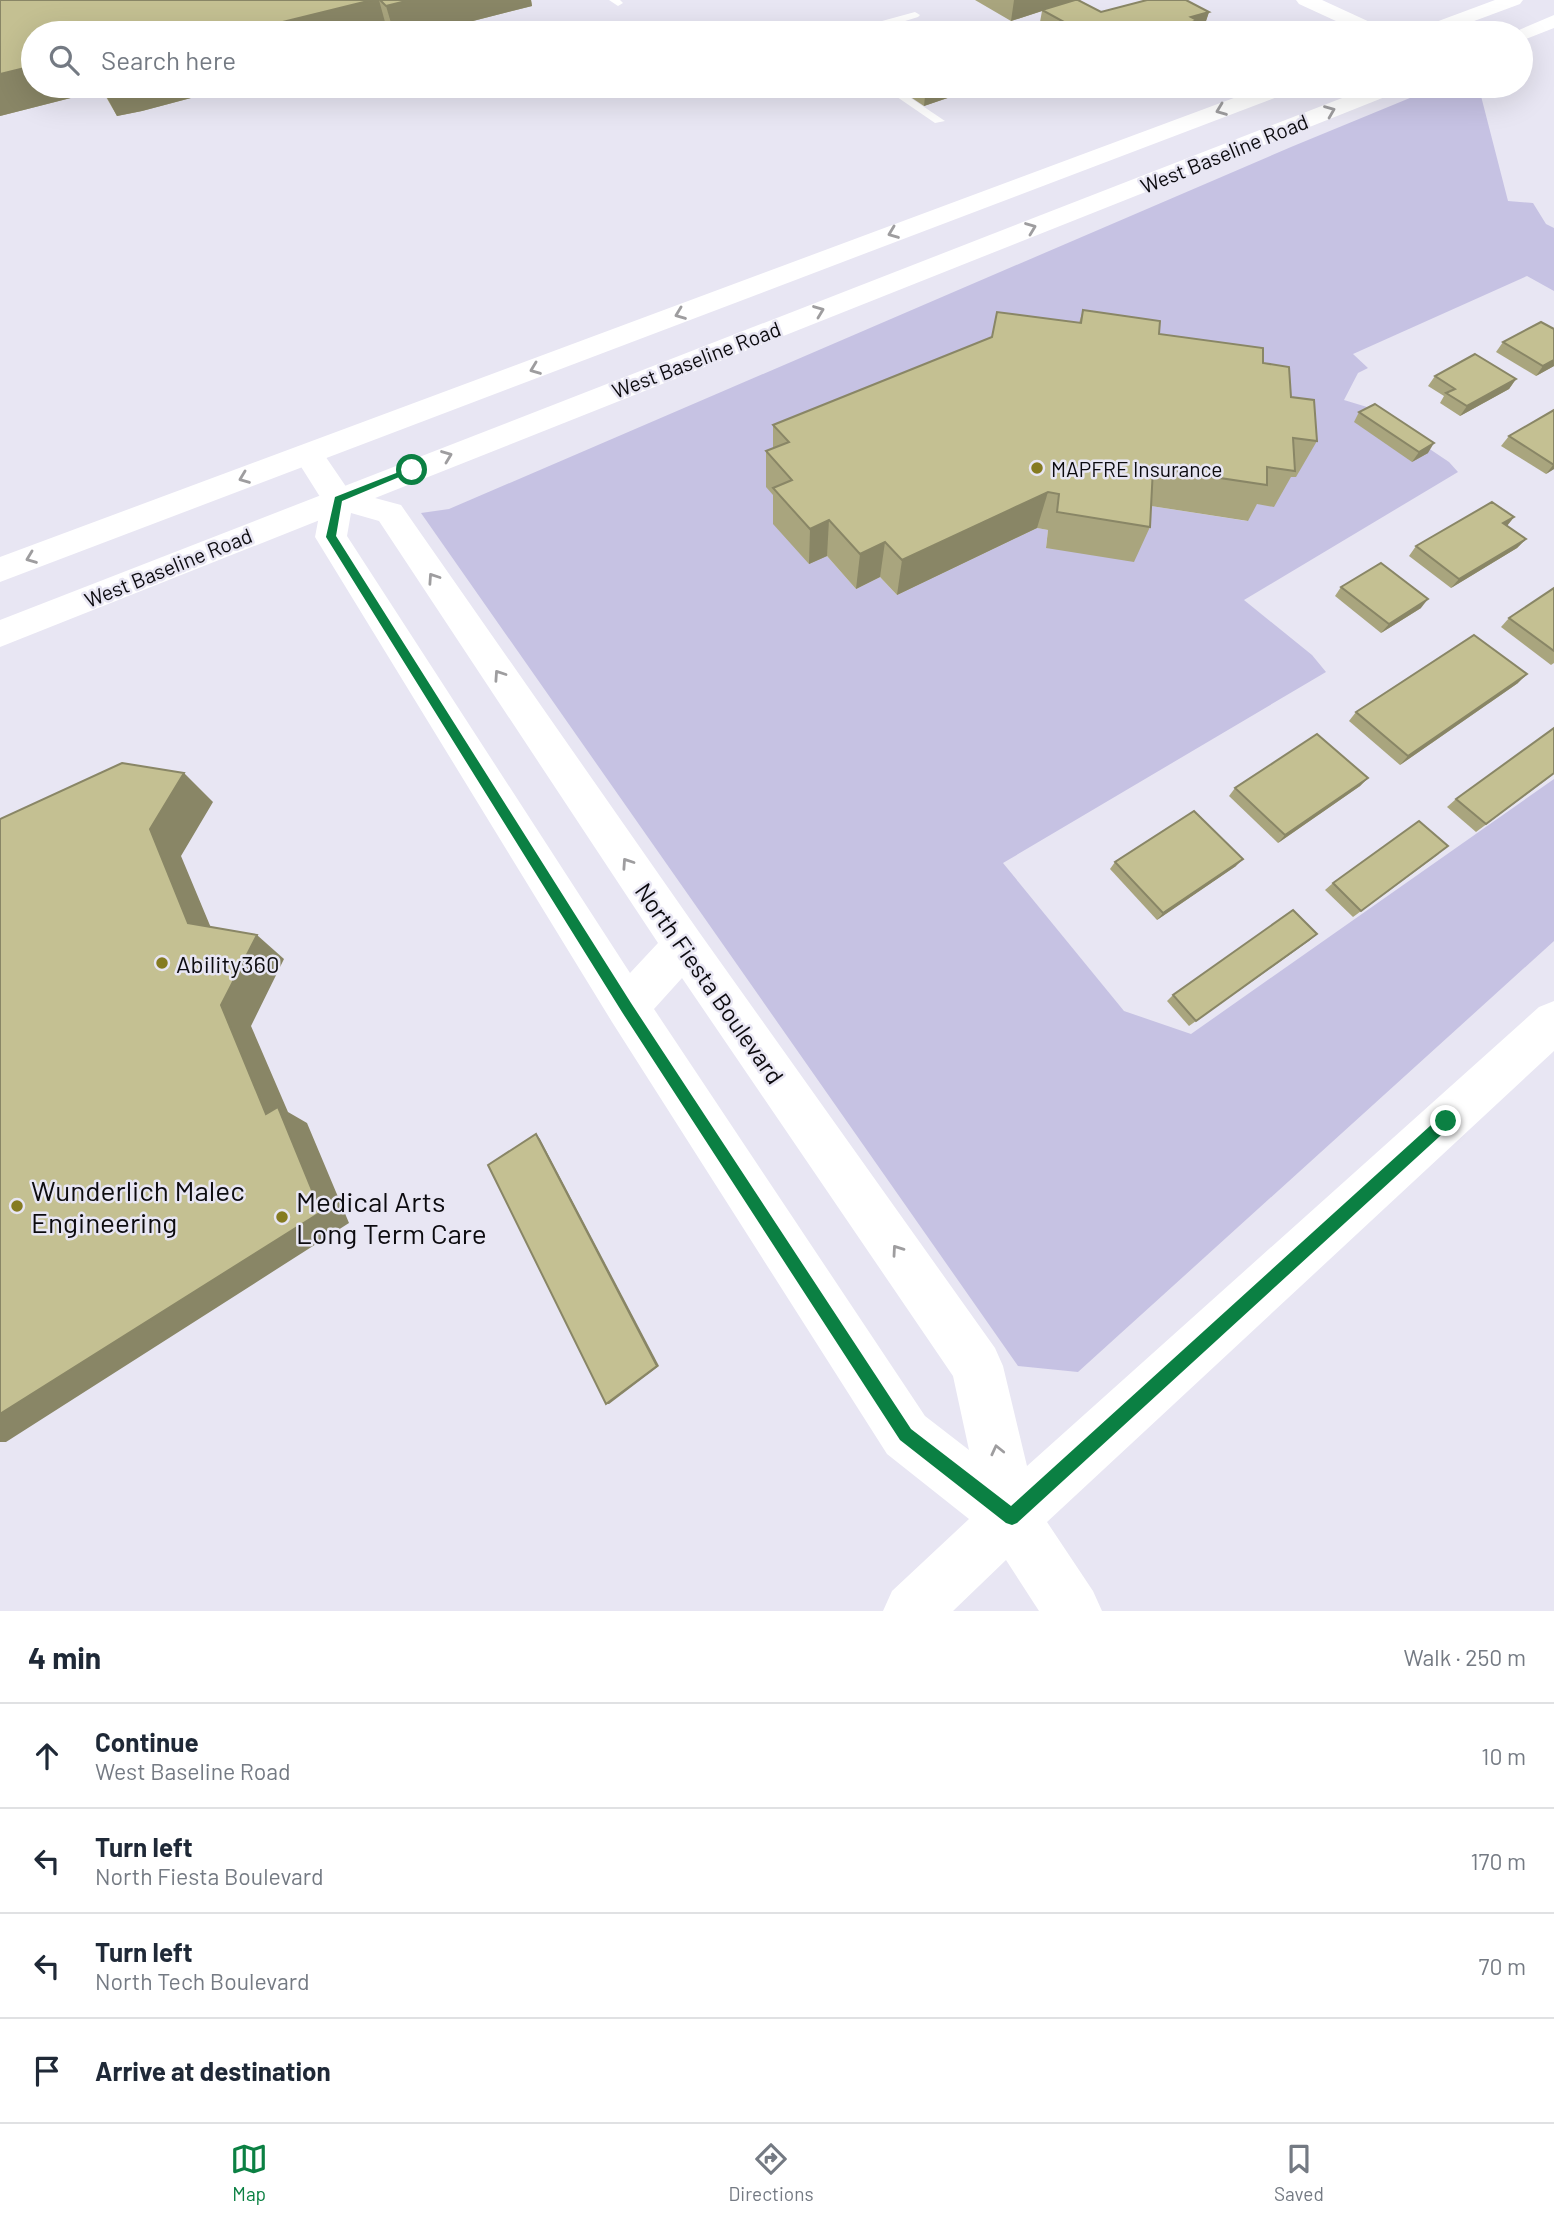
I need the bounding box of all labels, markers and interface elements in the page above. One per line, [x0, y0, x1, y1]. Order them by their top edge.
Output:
search box [21, 21, 1533, 98]
icon: search [45, 41, 83, 79]
text: Search here [101, 44, 236, 75]
one-way arrow [1215, 101, 1227, 115]
one-way arrow [1323, 105, 1335, 119]
street label: West Baseline Road [1137, 108, 1311, 198]
one-way arrow [1024, 223, 1036, 237]
one-way arrow [888, 225, 900, 239]
one-way arrow [675, 306, 687, 320]
one-way arrow [812, 306, 824, 320]
street label: West Baseline Road [608, 315, 784, 403]
one-way arrow [529, 361, 541, 375]
one-way arrow [441, 451, 453, 465]
route start [396, 454, 427, 485]
place label: MAPFRE Insurance [1051, 456, 1223, 481]
marker: MAPFRE Insurance [1029, 460, 1045, 476]
one-way arrow [239, 470, 251, 484]
street label: West Baseline Road [81, 522, 255, 612]
one-way arrow [26, 550, 38, 564]
one-way arrow [429, 573, 441, 586]
one-way arrow [494, 669, 507, 682]
one-way arrow [623, 858, 635, 871]
street label: North Fiesta Boulevard [630, 877, 790, 1089]
place label: Ability360 [176, 949, 280, 978]
marker: Ability360 [154, 955, 170, 971]
route end [1430, 1105, 1461, 1136]
place label: Wunderlich Malec Engineering [31, 1173, 245, 1239]
place label: Medical Arts Long Term Care [296, 1184, 487, 1250]
marker: Wunderlich Malec Engineering [9, 1198, 25, 1214]
marker: Medical Arts Long Term Care [274, 1209, 290, 1225]
one-way arrow [893, 1245, 905, 1258]
one-way arrow [990, 1444, 1005, 1456]
text: 4 min [28, 1639, 101, 1675]
text: Walk · 250 m [1404, 1643, 1526, 1671]
text: Continue [95, 1726, 199, 1757]
icon: ahead [28, 1737, 66, 1775]
text: 10 m [1481, 1742, 1526, 1770]
text: West Baseline Road [95, 1757, 291, 1785]
text: Turn left [95, 1831, 193, 1862]
icon: left [28, 1842, 66, 1880]
text: 170 m [1470, 1847, 1526, 1875]
text: North Fiesta Boulevard [95, 1862, 324, 1890]
text: Turn left [95, 1936, 193, 1967]
icon: left [28, 1947, 66, 1985]
text: 70 m [1479, 1952, 1526, 1980]
text: North Tech Boulevard [95, 1967, 310, 1995]
icon: arrive [28, 2052, 66, 2090]
text: Arrive at destination [95, 2055, 331, 2086]
tab: Map [230, 2140, 268, 2205]
tab: Directions [729, 2140, 814, 2205]
tab: Saved [1274, 2140, 1324, 2205]

